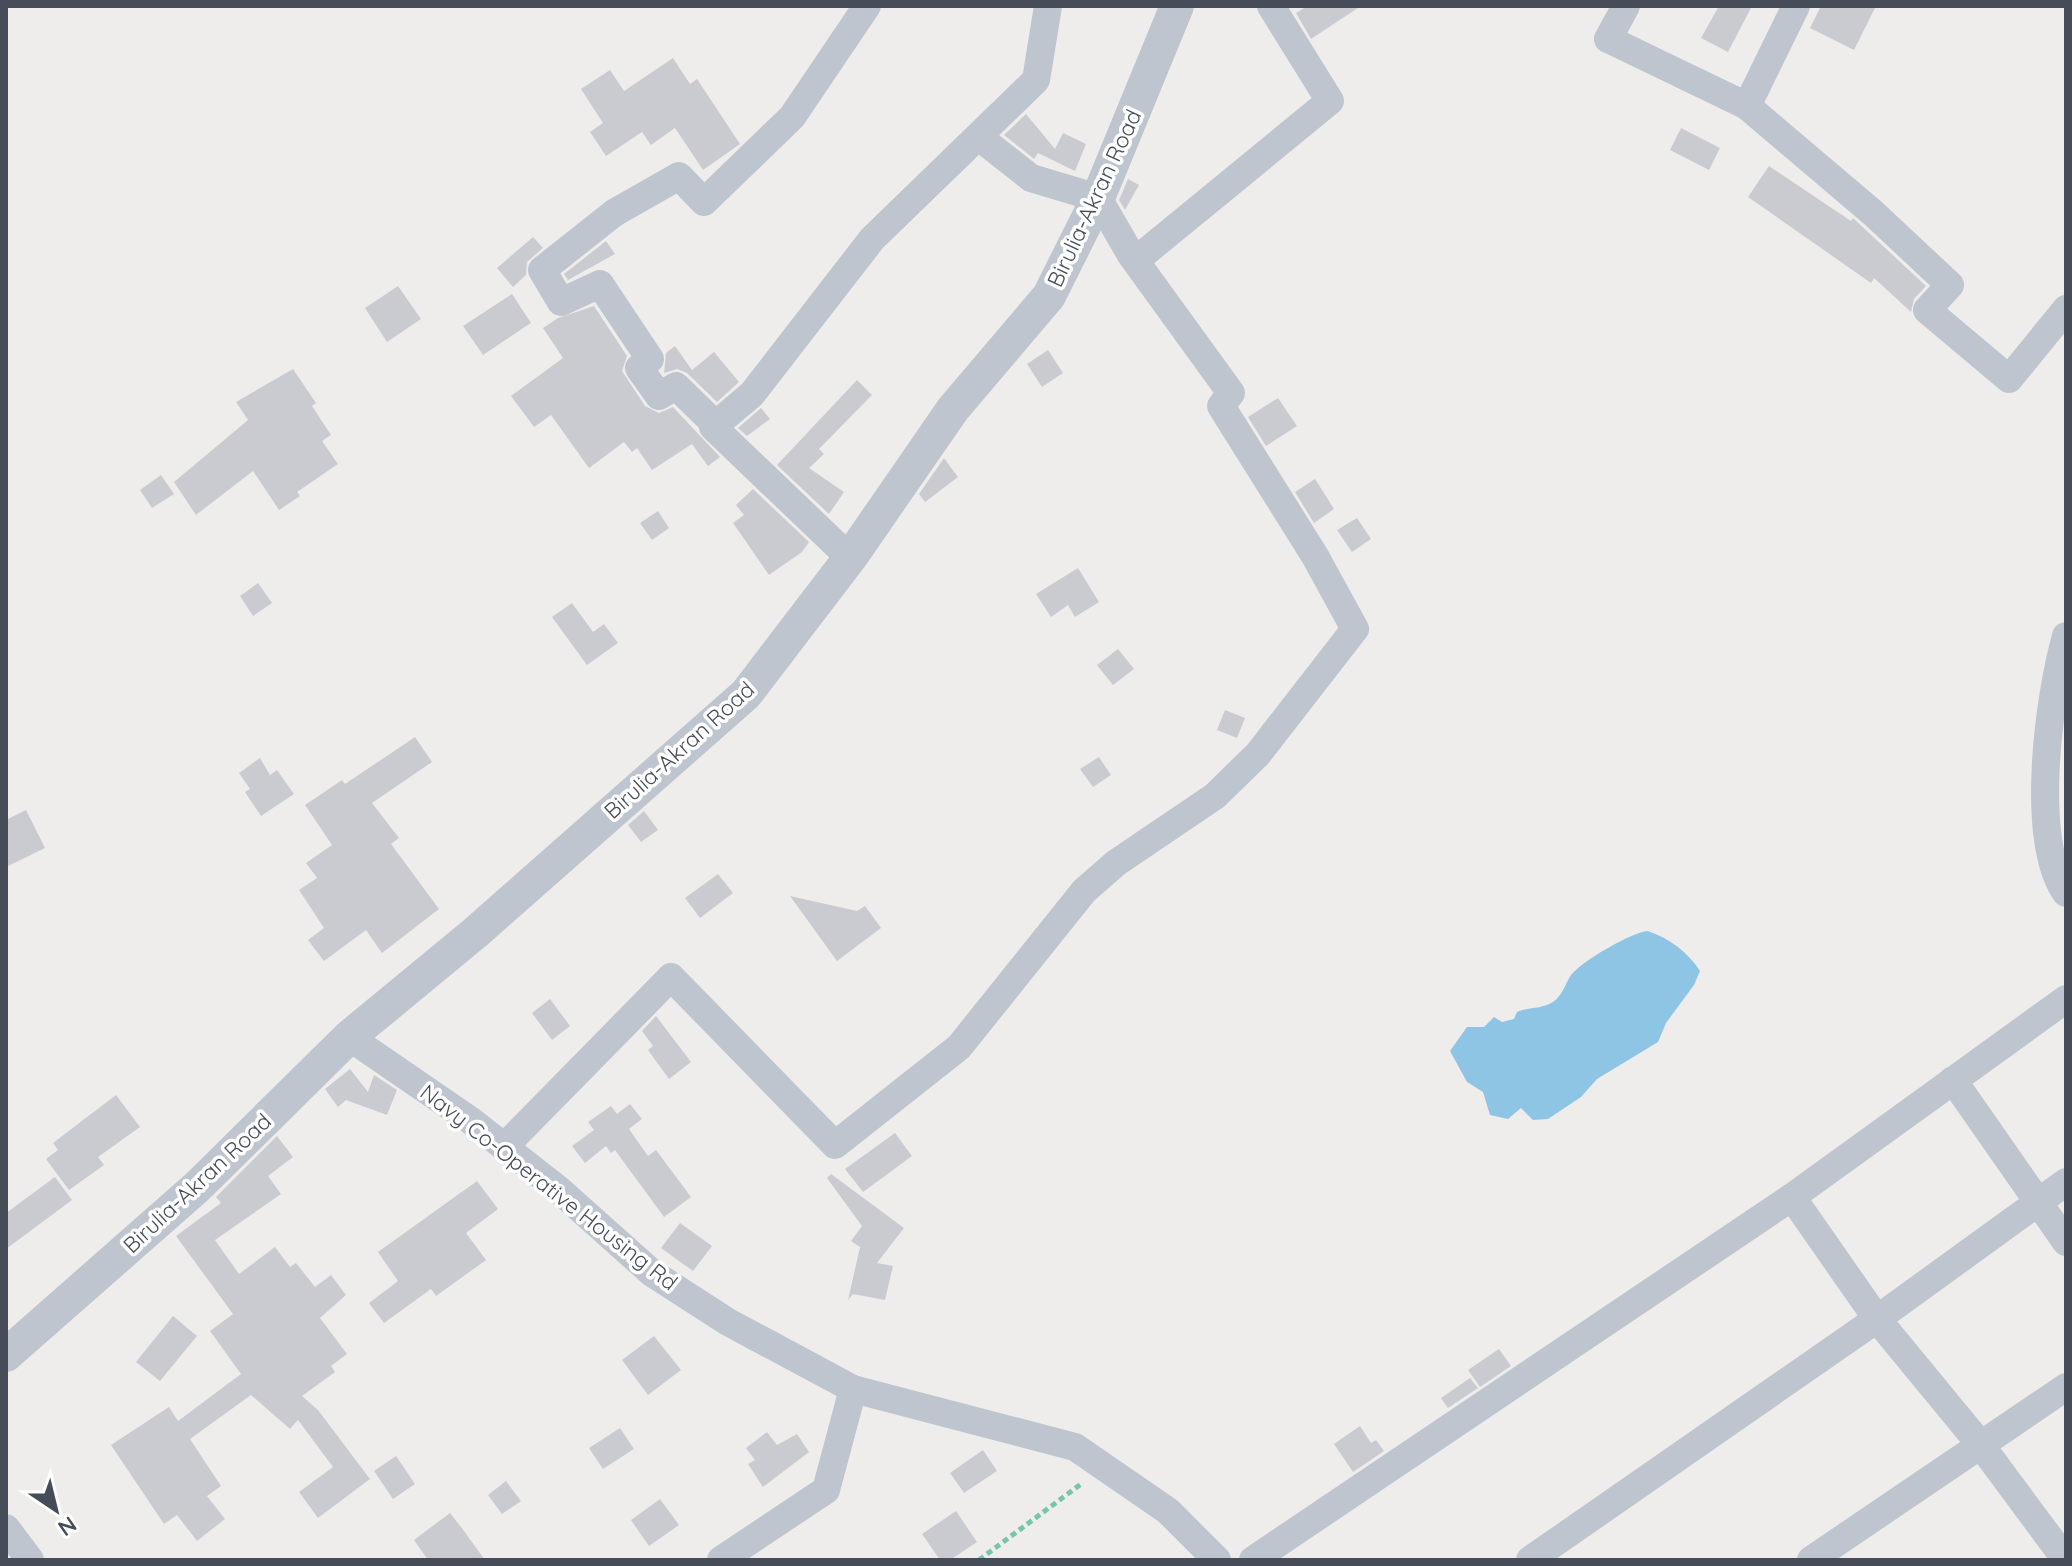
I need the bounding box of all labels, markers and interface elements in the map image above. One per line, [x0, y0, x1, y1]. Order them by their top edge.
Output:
street label: Birulia-Akran Road [1041, 105, 1147, 291]
street label: Birulia-Akran Road [598, 675, 760, 825]
street label: Navy Co-Operative Housing Rd [415, 1078, 683, 1296]
street label: Birulia-Akran Road [117, 1107, 277, 1259]
north arrow [16, 1470, 96, 1550]
text: N [53, 1510, 82, 1542]

